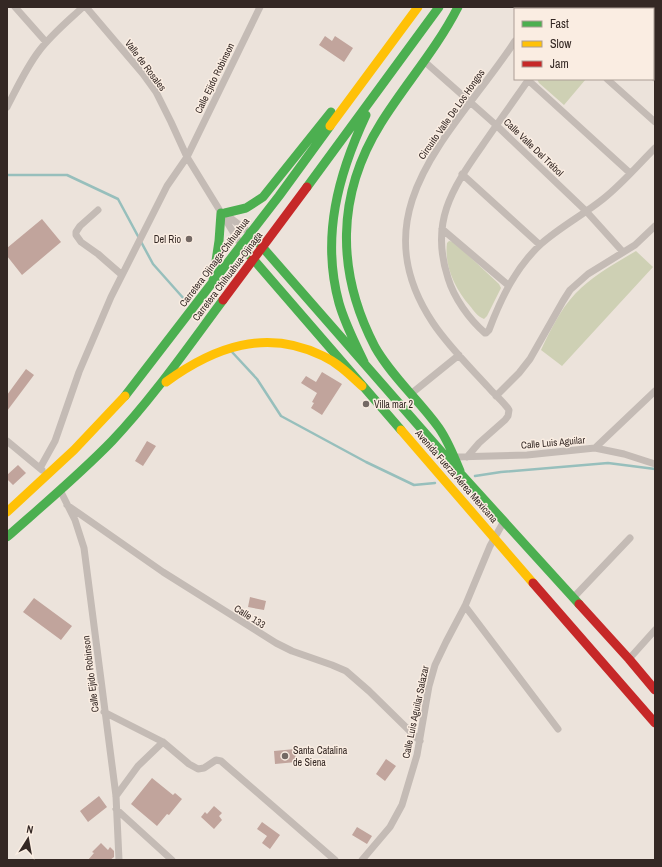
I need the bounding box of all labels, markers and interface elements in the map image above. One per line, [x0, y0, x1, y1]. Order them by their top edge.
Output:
legend [514, 8, 654, 80]
text: Fast [550, 16, 569, 32]
text: Slow [550, 36, 572, 52]
street label: Valle de Rosales [122, 37, 169, 94]
street label: Calle Ejido Robinson [192, 41, 237, 116]
text: Jam [550, 56, 569, 72]
street label: Circuito Valle De Los Hongos [415, 67, 488, 162]
street label: Calle Valle Del Trébol [501, 116, 566, 179]
street label: Carretera Ojinaga-Chihuahua [177, 215, 252, 310]
street label: Carretera Chihuahua-Ojinaga [190, 229, 265, 324]
place label: Del Rio [154, 233, 181, 246]
marker: Del Rio [184, 234, 194, 244]
place label: Villa mar 2 [374, 398, 413, 411]
marker: Villa mar 2 [361, 399, 371, 409]
street label: Avenida Fuerza Aérea Mexicana [412, 426, 501, 526]
street label: Calle Luis Aguilar [520, 433, 586, 452]
street label: Calle 133 [232, 602, 268, 631]
street label: Calle Ejido Robinson [79, 635, 102, 713]
street label: Calle Luis Aguilar Salazar [399, 664, 432, 760]
place label: Santa Catalina de Siena [293, 744, 348, 769]
marker: Santa Catalina de Siena [280, 751, 290, 761]
north arrow [8, 819, 48, 859]
text: N [25, 822, 34, 837]

